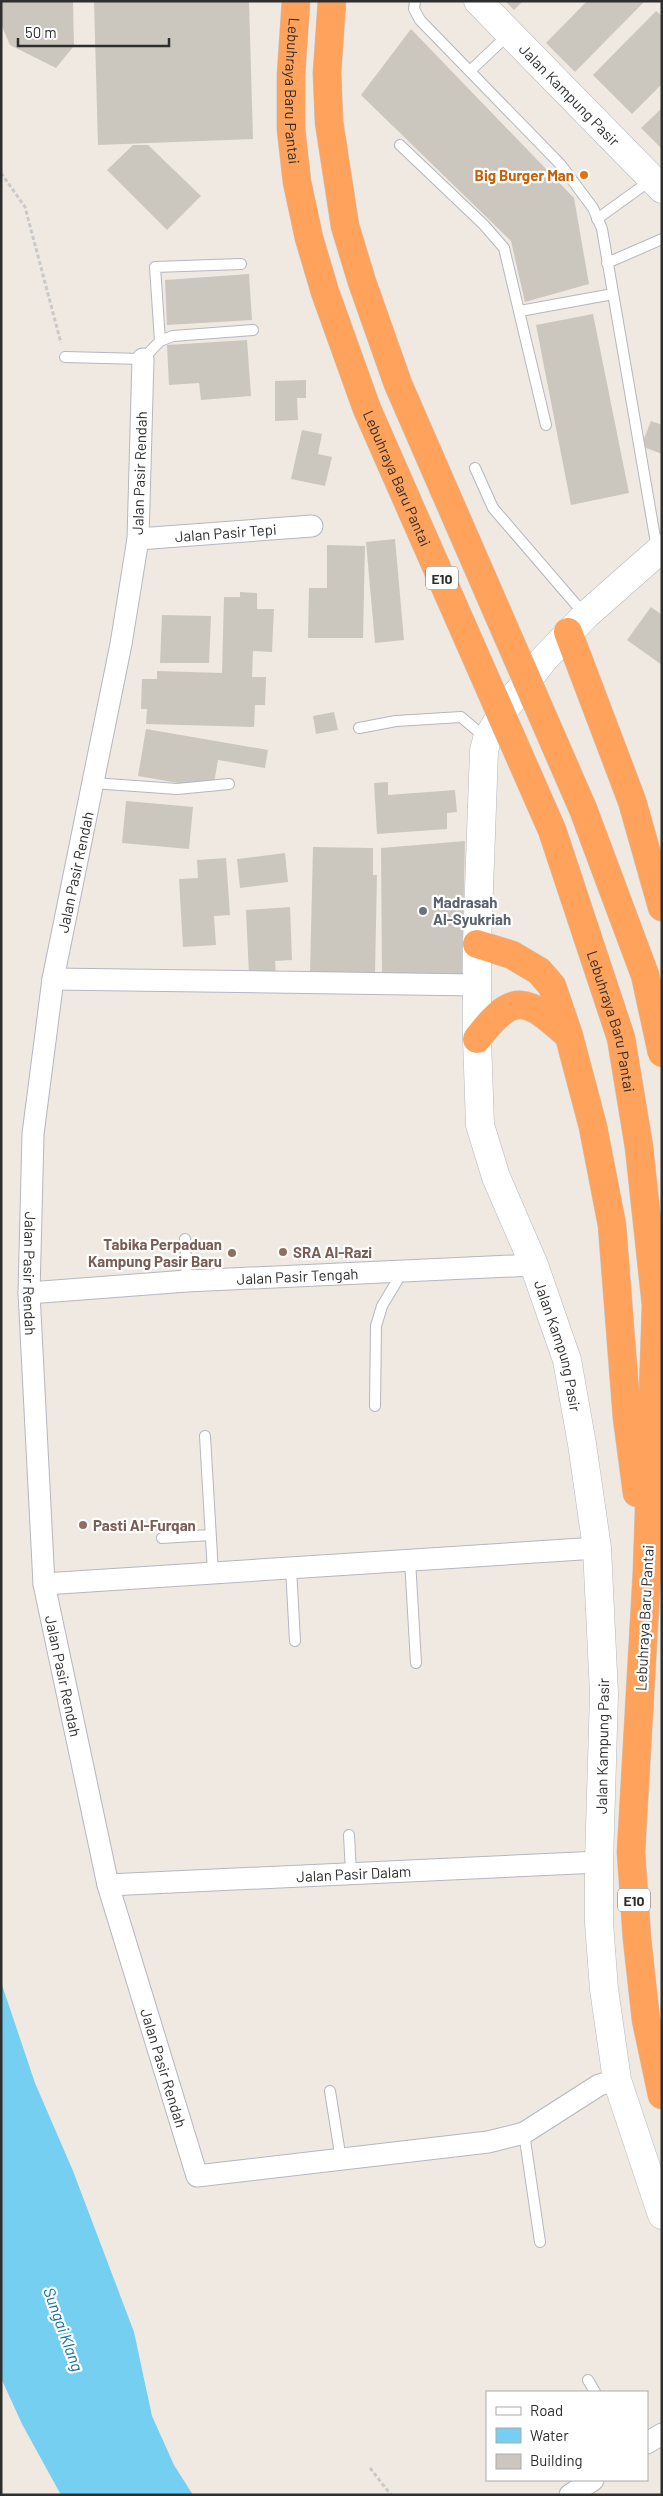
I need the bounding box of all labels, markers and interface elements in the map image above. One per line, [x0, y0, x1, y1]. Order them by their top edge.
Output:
scale bar [18, 15, 169, 47]
street label: Lebuhraya Baru Pantai [282, 17, 304, 165]
text: 50 m [25, 23, 57, 41]
street label: Jalan Kampung Pasir [516, 40, 624, 150]
place label: Big Burger Man [475, 166, 574, 184]
marker: Big Burger Man [578, 169, 590, 181]
street label: Lebuhraya Baru Pantai [360, 408, 435, 549]
street label: Jalan Pasir Rendah [128, 411, 150, 535]
street label: Jalan Pasir Tepi [174, 520, 277, 545]
road number: E10 [426, 566, 458, 590]
street label: Jalan Pasir Rendah [53, 810, 97, 934]
place label: Madrasah Al-Syukriah [433, 893, 511, 928]
marker: Madrasah Al-Syukriah [417, 905, 429, 917]
street label: Lebuhraya Baru Pantai [584, 948, 639, 1094]
street label: Jalan Pasir Rendah [20, 1211, 40, 1336]
place label: Tabika Perpaduan Kampung Pasir Baru [88, 1235, 222, 1270]
place label: SRA Al-Razi [293, 1243, 372, 1261]
marker: SRA Al-Razi [277, 1246, 289, 1258]
marker: Tabika Perpaduan Kampung Pasir Baru [226, 1247, 238, 1259]
street label: Jalan Pasir Tengah [236, 1264, 359, 1288]
street label: Jalan Kampung Pasir [531, 1278, 585, 1413]
place label: Pasti Al-Furqan [93, 1516, 196, 1534]
marker: Pasti Al-Furqan [77, 1519, 89, 1531]
street label: Lebuhraya Baru Pantai [631, 1544, 657, 1692]
street label: Jalan Pasir Rendah [42, 1614, 85, 1738]
street label: Jalan Kampung Pasir [592, 1677, 612, 1814]
street label: Jalan Pasir Dalam [296, 1862, 412, 1885]
road number: E10 [618, 1888, 650, 1912]
street label: Jalan Pasir Rendah [137, 2006, 191, 2130]
water label: Sungai Klang [40, 2285, 88, 2373]
legend [486, 2391, 648, 2481]
text: Road [530, 2401, 563, 2419]
text: Water [530, 2426, 569, 2444]
text: Building [530, 2451, 583, 2469]

